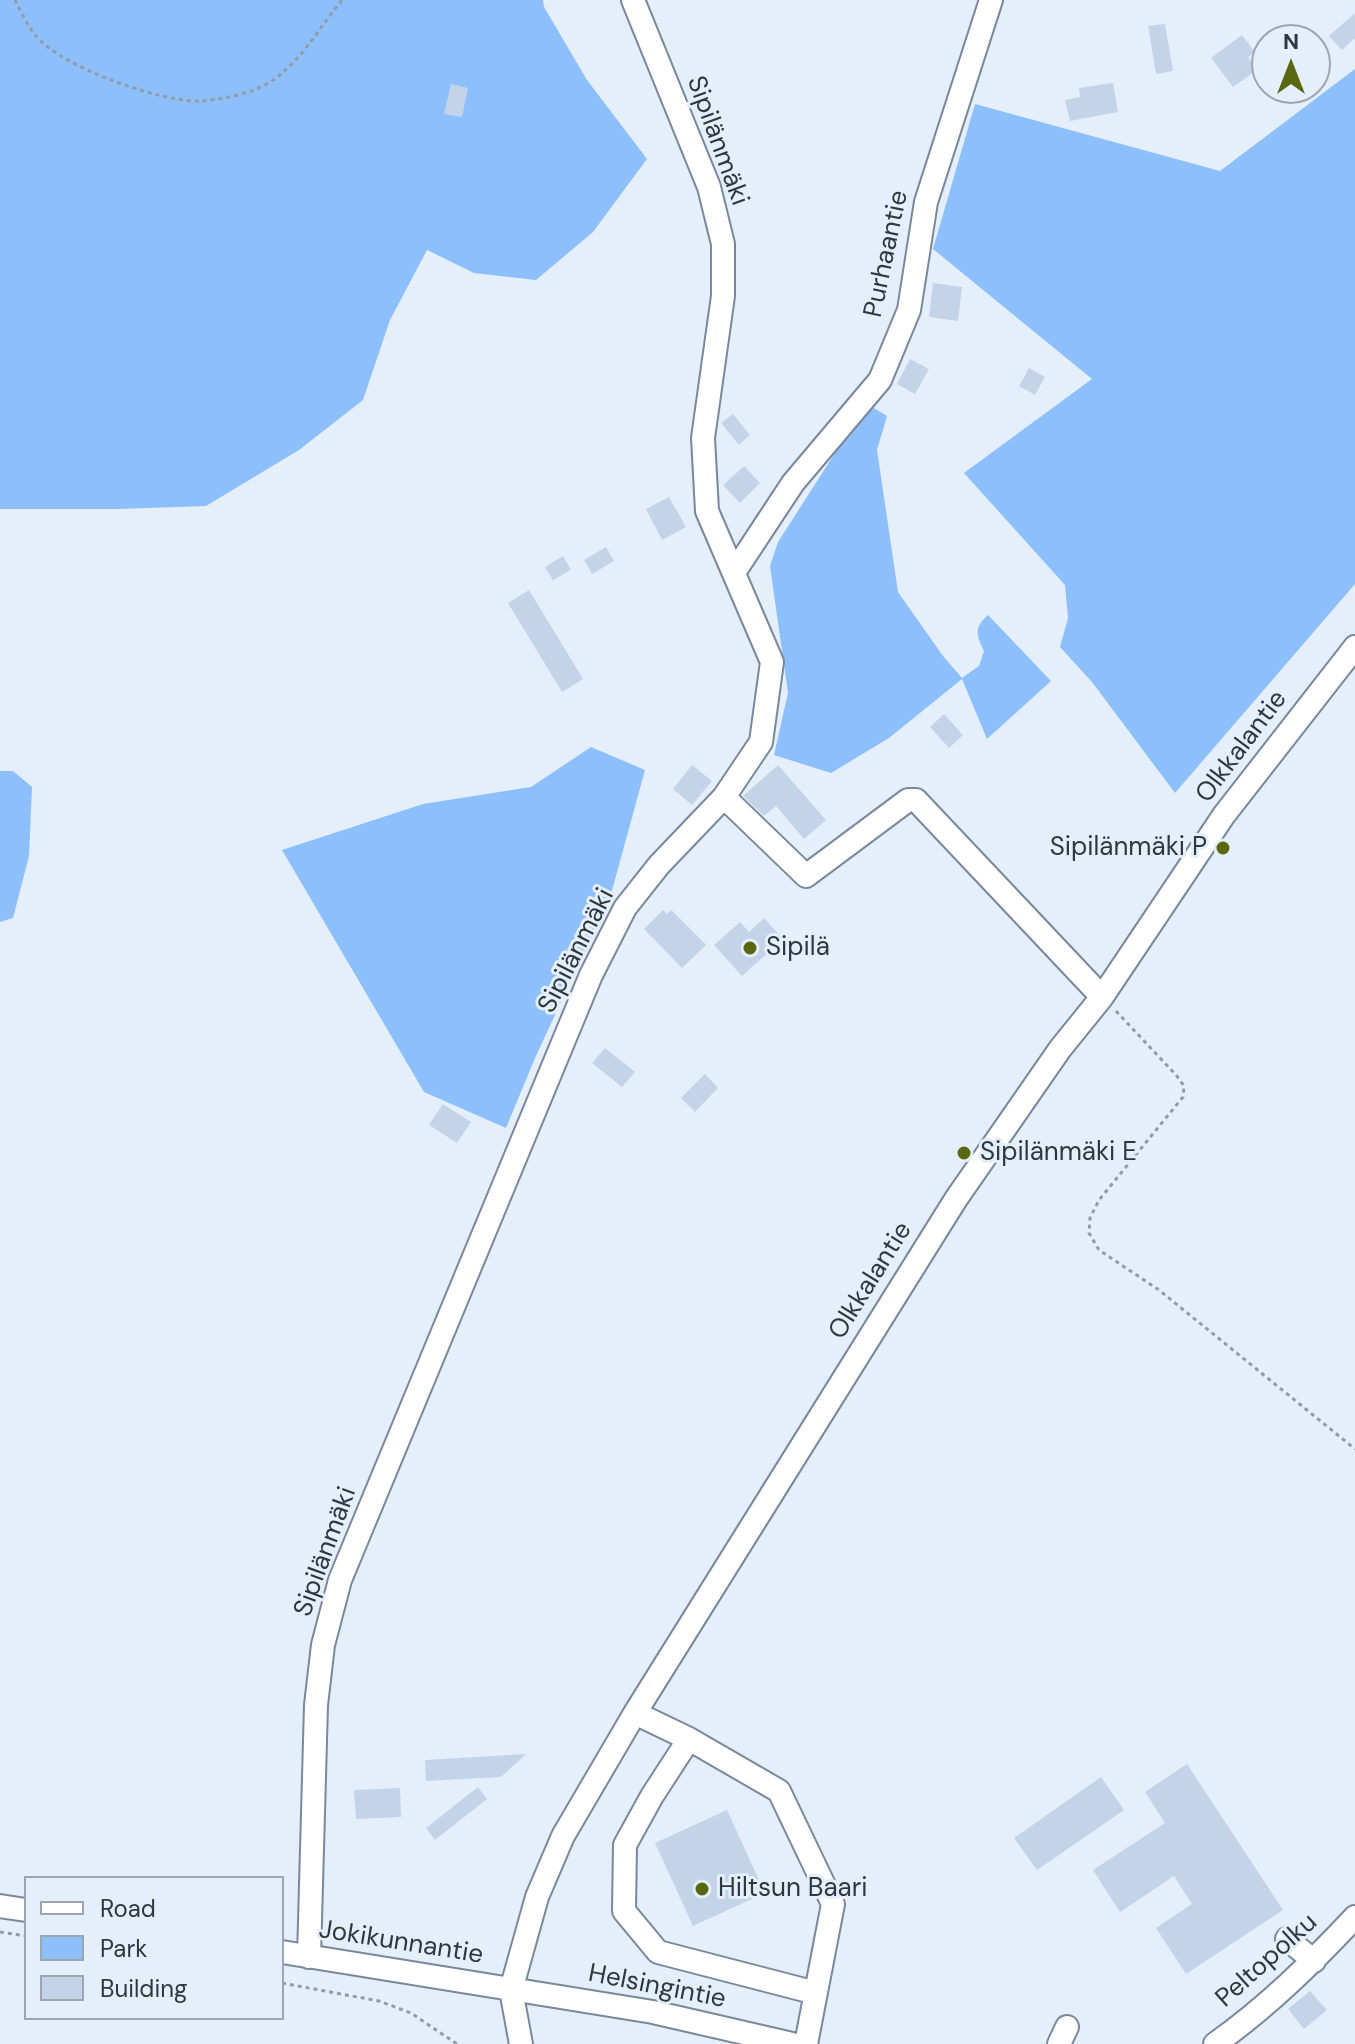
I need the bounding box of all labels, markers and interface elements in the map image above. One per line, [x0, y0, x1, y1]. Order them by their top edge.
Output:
north arrow [1251, 24, 1331, 104]
text: N [1283, 27, 1299, 56]
street label: Sipilänmäki [679, 72, 755, 210]
street label: Purhaantie [858, 188, 916, 320]
street label: Olkkalantie [1190, 685, 1294, 809]
place label: Sipilänmäki P [1050, 832, 1207, 864]
marker: Sipilänmäki P [1214, 839, 1232, 857]
street label: Sipilänmäki [532, 884, 622, 1018]
place label: Sipilä [766, 932, 830, 964]
marker: Sipilä [741, 939, 759, 957]
place label: Sipilänmäki E [980, 1137, 1137, 1169]
marker: Sipilänmäki E [955, 1144, 973, 1162]
street label: Olkkalantie [823, 1217, 919, 1345]
street label: Sipilänmäki [288, 1483, 364, 1621]
place label: Hiltsun Baari [718, 1873, 868, 1905]
legend [24, 1876, 284, 2020]
marker: Hiltsun Baari [693, 1880, 711, 1898]
text: Road [100, 1893, 156, 1924]
street label: Peltopolku [1210, 1907, 1324, 2015]
street label: Jokikunnantie [317, 1915, 485, 1971]
text: Park [100, 1933, 147, 1964]
street label: Helsingintie [586, 1958, 728, 2016]
text: Building [100, 1973, 187, 2004]

